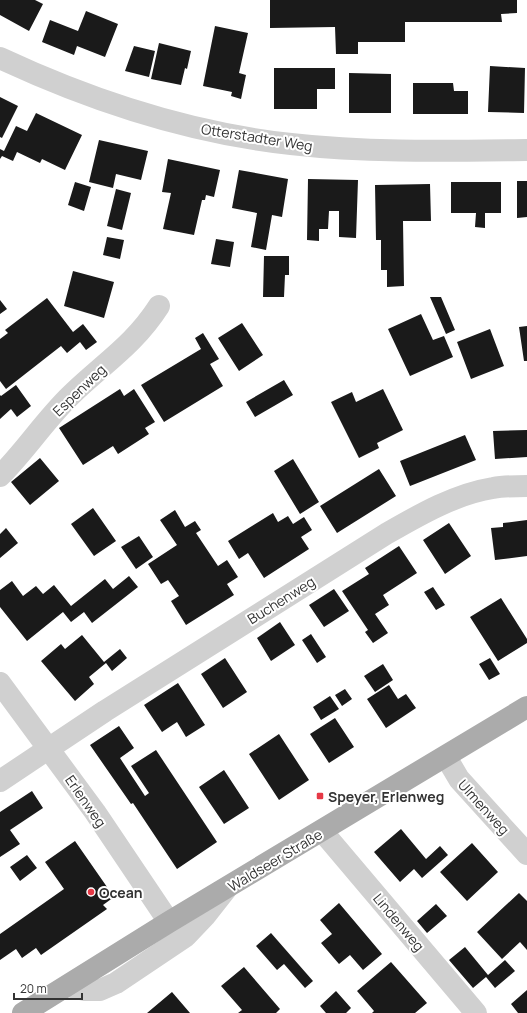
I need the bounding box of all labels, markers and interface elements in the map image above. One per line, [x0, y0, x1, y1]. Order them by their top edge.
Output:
street label: Otterstadter Weg [200, 119, 314, 155]
street label: Espenweg [48, 360, 110, 420]
street label: Buchenweg [244, 572, 318, 628]
street label: Erlenweg [61, 771, 111, 831]
street label: Ulmenweg [454, 775, 514, 839]
place label: Speyer, Erlenweg [328, 787, 444, 806]
marker: Speyer, Erlenweg [315, 791, 325, 801]
street label: Waldseer Straße [224, 824, 326, 896]
place label: Ocean [99, 883, 142, 902]
marker: Ocean [86, 887, 96, 897]
street label: Lindenweg [369, 889, 429, 955]
scale bar [14, 975, 82, 1001]
text: 20 m [20, 980, 47, 997]

